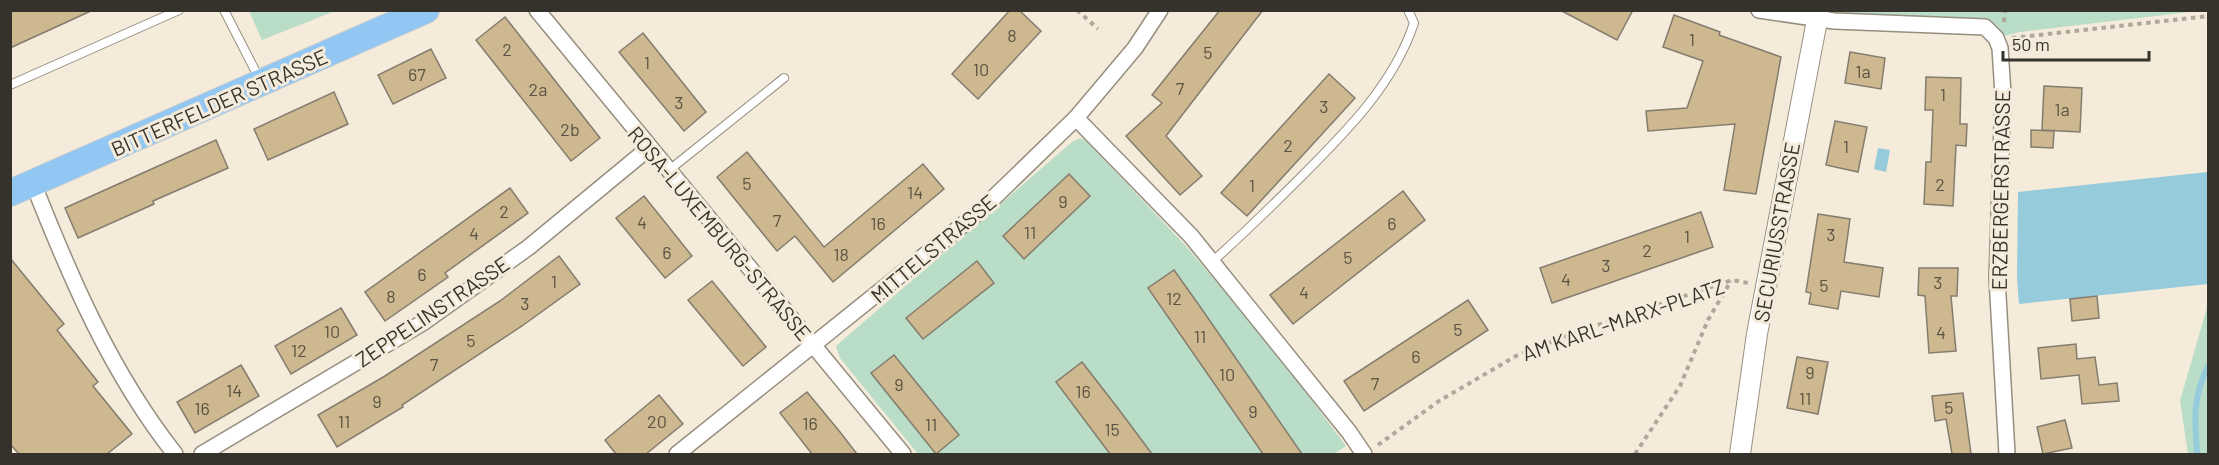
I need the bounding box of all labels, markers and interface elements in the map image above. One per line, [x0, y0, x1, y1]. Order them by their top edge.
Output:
house number: 8 [1007, 24, 1017, 46]
scale bar [2003, 24, 2148, 62]
house number: 1 [1689, 28, 1695, 50]
text: 50 m [2012, 33, 2050, 55]
house number: 2 [502, 38, 512, 60]
house number: 5 [1203, 41, 1213, 63]
street label: BITTERFELDER STRASSE [107, 43, 331, 161]
house number: 1 [644, 51, 650, 73]
house number: 10 [973, 58, 989, 80]
house number: 1a [1855, 60, 1871, 82]
house number: 67 [408, 63, 426, 85]
house number: 7 [1176, 77, 1185, 99]
house number: 2a [529, 78, 547, 100]
house number: 1 [1940, 83, 1946, 105]
street label: ERZBERGERSTRASSE [1986, 89, 2014, 291]
house number: 3 [674, 91, 684, 113]
house number: 3 [1319, 95, 1329, 117]
house number: 1a [2054, 98, 2070, 120]
house number: 2b [560, 118, 580, 140]
street label: ROSA-LUXEMBURG-STRASSE [623, 121, 817, 345]
house number: 2 [1283, 134, 1293, 156]
house number: 1 [1843, 135, 1849, 157]
street label: SECURIUSSTRASSE [1748, 140, 1804, 324]
house number: 5 [742, 172, 752, 194]
house number: 2 [1935, 173, 1945, 195]
house number: 1 [1249, 174, 1255, 196]
house number: 14 [907, 181, 923, 203]
street label: MITTELSTRASSE [865, 188, 1001, 308]
house number: 9 [1058, 190, 1068, 212]
house number: 2 [499, 200, 509, 222]
house number: 7 [773, 209, 782, 231]
house number: 4 [637, 211, 647, 233]
house number: 16 [870, 212, 886, 234]
house number: 6 [1387, 212, 1397, 234]
house number: 11 [1024, 221, 1036, 243]
house number: 4 [469, 222, 479, 244]
house number: 3 [1826, 223, 1836, 245]
house number: 1 [1684, 225, 1690, 247]
house number: 2 [1642, 239, 1652, 261]
house number: 6 [662, 241, 672, 263]
house number: 18 [833, 243, 849, 265]
house number: 5 [1343, 246, 1353, 268]
street label: ZEPPELINSTRASSE [350, 250, 514, 372]
house number: 3 [1601, 254, 1611, 276]
house number: 6 [417, 263, 427, 285]
house number: 4 [1561, 268, 1571, 290]
house number: 1 [551, 270, 557, 292]
house number: 3 [1933, 271, 1943, 293]
street label: AM KARL-MARX-PLATZ [1519, 273, 1727, 365]
house number: 5 [1819, 274, 1829, 296]
house number: 4 [1299, 281, 1309, 303]
house number: 8 [386, 285, 396, 307]
house number: 12 [1166, 287, 1182, 309]
house number: 3 [520, 292, 530, 314]
house number: 5 [1453, 318, 1463, 340]
house number: 10 [324, 320, 340, 342]
house number: 4 [1936, 321, 1946, 343]
house number: 11 [1194, 325, 1206, 347]
house number: 5 [466, 329, 476, 351]
house number: 12 [291, 339, 307, 361]
house number: 6 [1411, 345, 1421, 367]
house number: 7 [430, 353, 439, 375]
house number: 9 [1805, 361, 1815, 383]
house number: 10 [1219, 363, 1235, 385]
house number: 7 [1371, 372, 1380, 394]
house number: 9 [894, 373, 904, 395]
house number: 14 [226, 379, 242, 401]
house number: 16 [1075, 380, 1091, 402]
house number: 11 [1799, 387, 1811, 409]
house number: 9 [372, 390, 382, 412]
house number: 5 [1944, 396, 1954, 418]
house number: 16 [194, 397, 210, 419]
house number: 9 [1248, 400, 1258, 422]
house number: 11 [338, 410, 350, 432]
house number: 20 [647, 410, 667, 432]
house number: 16 [802, 412, 818, 434]
house number: 11 [925, 413, 937, 435]
house number: 15 [1104, 418, 1120, 440]

